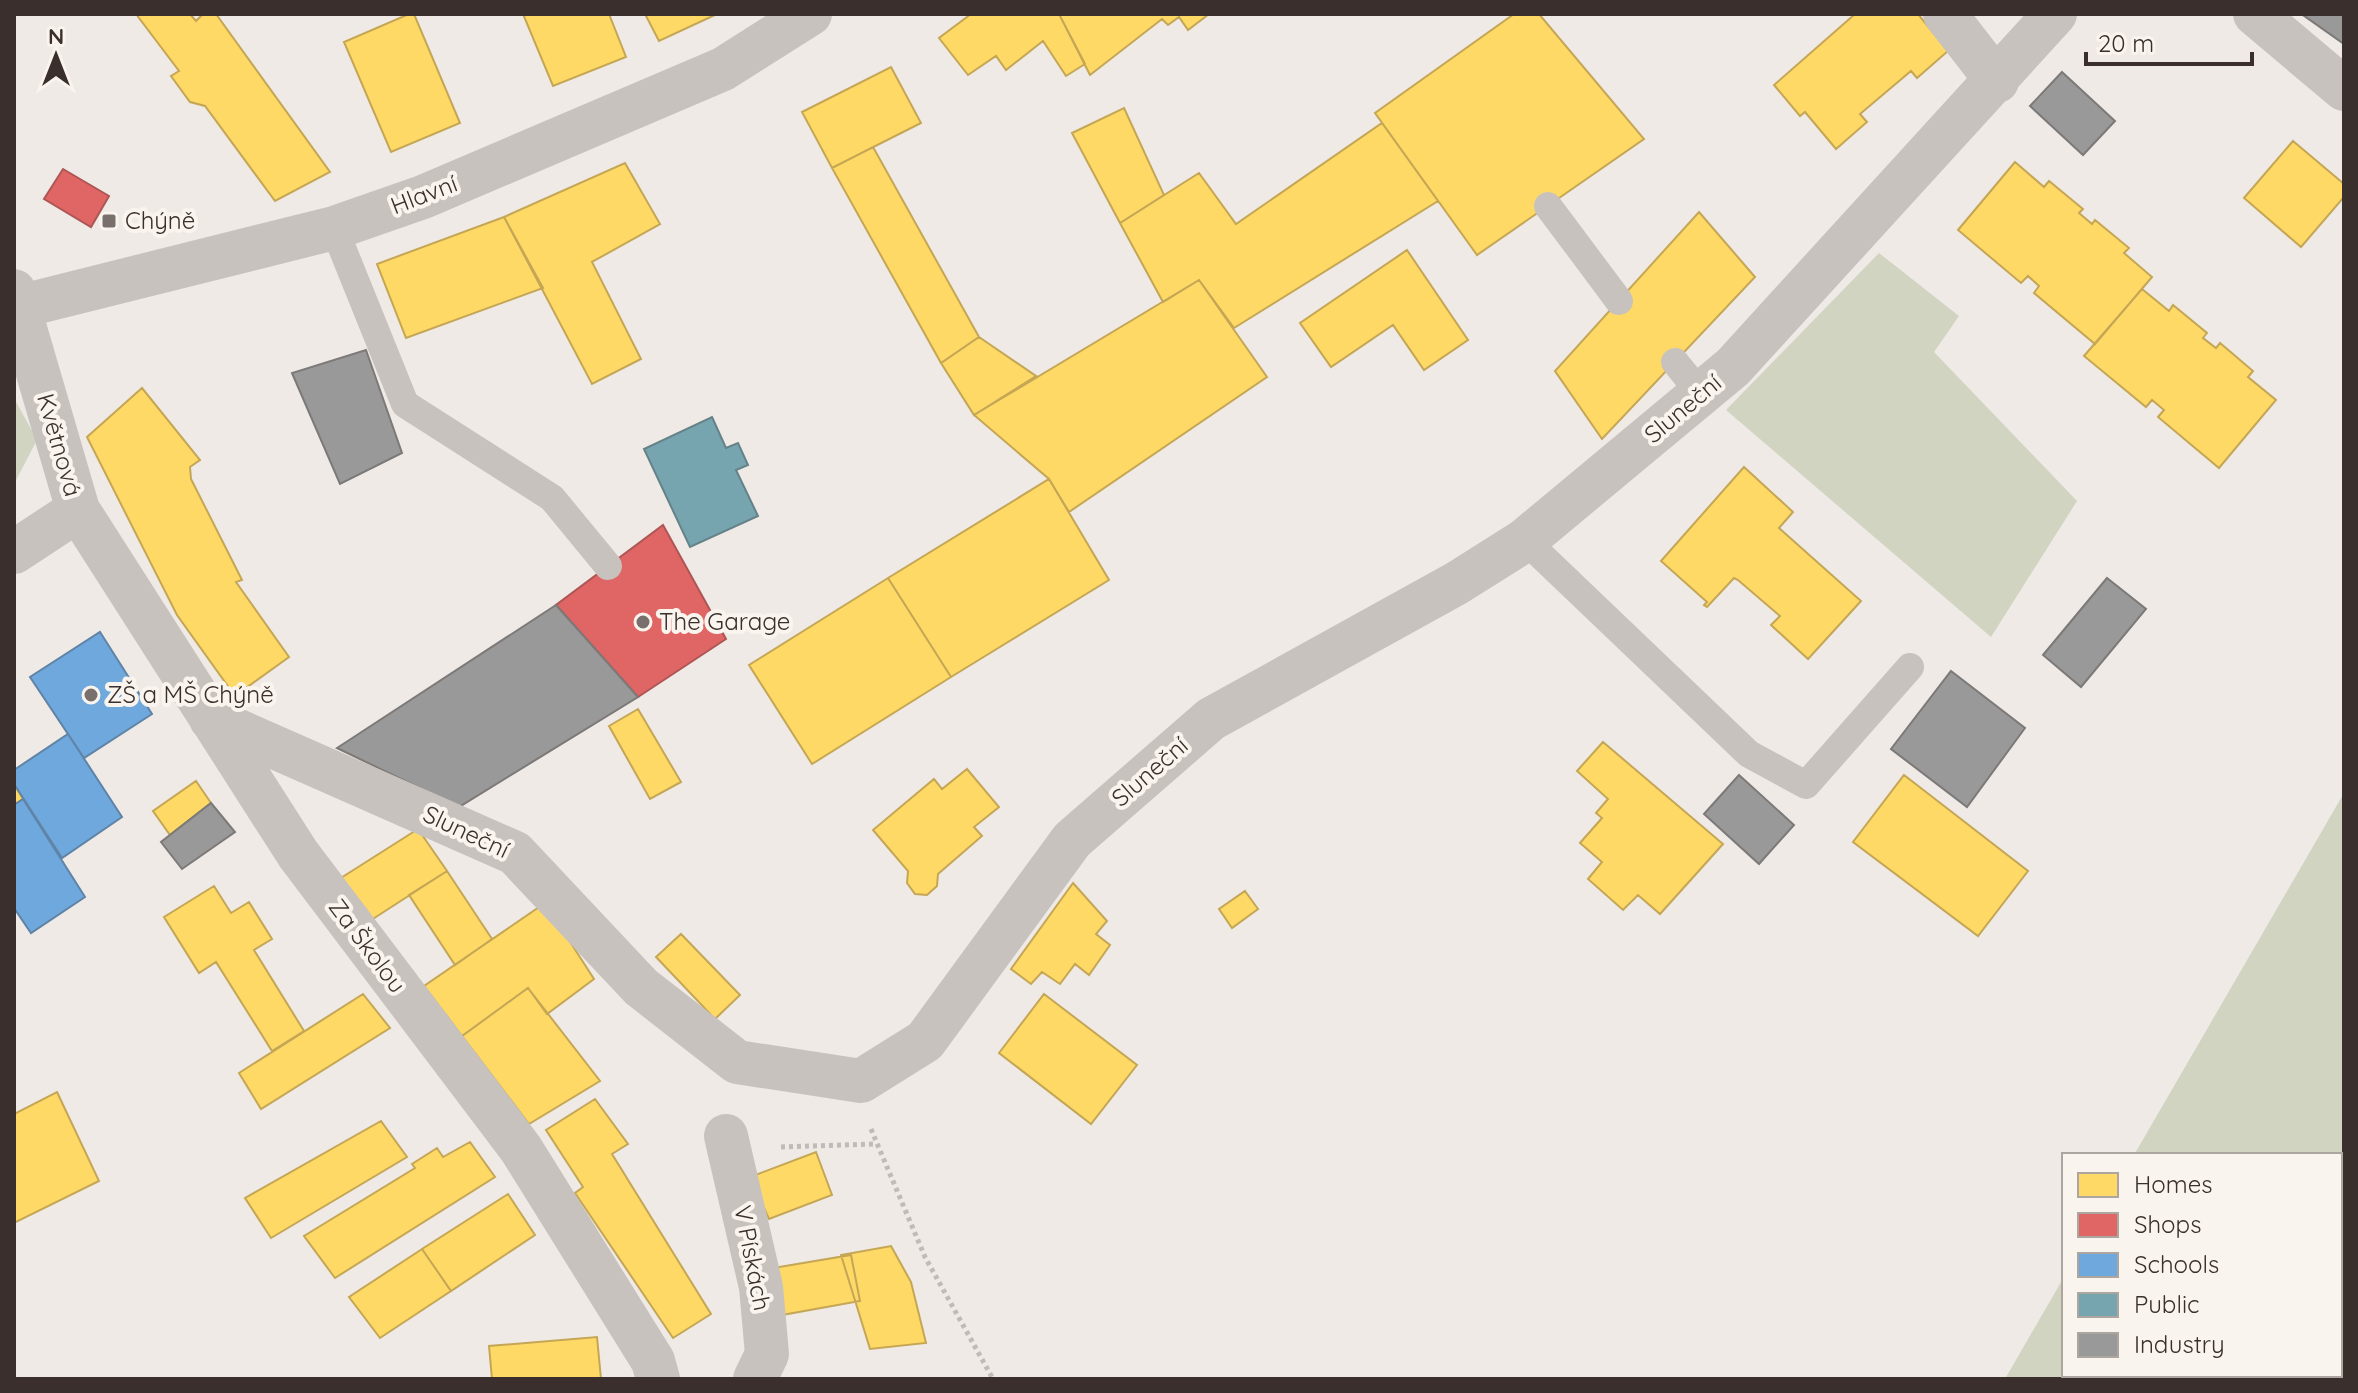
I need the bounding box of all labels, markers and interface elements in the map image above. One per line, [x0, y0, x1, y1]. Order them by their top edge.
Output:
north arrow [16, 16, 96, 96]
scale bar [2086, 16, 2252, 66]
text: N [48, 22, 64, 50]
text: 20 m [2098, 28, 2154, 58]
street label: Hlavní [386, 167, 462, 220]
place label: Chýně [125, 205, 195, 235]
marker: Chýně [100, 212, 118, 230]
street label: Sluneční [1638, 367, 1728, 449]
street label: Květnová [31, 390, 89, 500]
place label: The Garage [659, 606, 790, 636]
marker: The Garage [634, 613, 652, 631]
place label: ZŠ a MŠ Chýně [107, 679, 274, 709]
marker: ZŠ a MŠ Chýně [82, 686, 100, 704]
street label: Sluneční [1105, 729, 1194, 813]
street label: Sluneční [419, 798, 515, 864]
street label: Za Školou [323, 892, 413, 998]
legend [2062, 1153, 2342, 1377]
text: Homes [2134, 1169, 2212, 1199]
street label: V Pískách [728, 1203, 778, 1313]
text: Shops [2134, 1209, 2201, 1239]
text: Schools [2134, 1249, 2219, 1279]
text: Public [2134, 1289, 2199, 1319]
text: Industry [2134, 1329, 2225, 1359]

